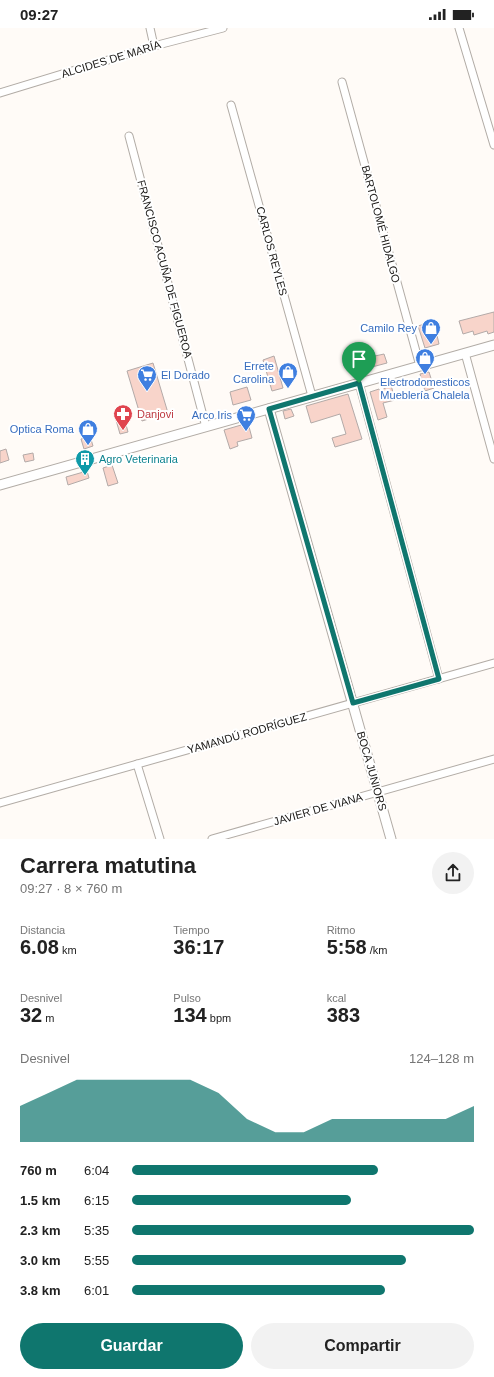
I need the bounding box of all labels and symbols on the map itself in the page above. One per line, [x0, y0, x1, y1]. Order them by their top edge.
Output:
street label: ALCIDES DE MARÍA [60, 38, 163, 80]
street label: BARTOLOMÉ HIDALGO [360, 164, 403, 285]
street label: FRANCISCO ACUÑA DE FIGUEROA [135, 179, 195, 360]
street label: CARLOS REYLES [254, 205, 290, 297]
shop icon: Camilo Rey [420, 317, 442, 345]
place label: Camilo Rey [360, 322, 417, 334]
pin [342, 342, 376, 383]
shop icon: Electrodomesticos Mueblería Chalela [414, 347, 436, 375]
place label: Errete Carolina [233, 360, 275, 385]
shop icon: Errete Carolina [277, 361, 299, 389]
supermarket icon: El Dorado [136, 364, 158, 392]
place label: El Dorado [161, 369, 210, 381]
place label: Electrodomesticos Mueblería Chalela [380, 376, 471, 401]
pharmacy icon: Danjovi [112, 403, 134, 431]
supermarket icon: Arco Iris [235, 404, 257, 432]
place label: Danjovi [137, 408, 174, 420]
place label: Arco Iris [192, 409, 232, 421]
shop icon: Optica Roma [77, 418, 99, 446]
place label: Optica Roma [10, 423, 75, 435]
building icon: Agro Veterinaria [74, 448, 96, 476]
place label: Agro Veterinaria [99, 453, 179, 465]
street label: YAMANDÚ RODRÍGUEZ [186, 710, 308, 756]
street label: BOCA JUNIORS [355, 730, 389, 812]
street label: JAVIER DE VIANA [272, 790, 365, 827]

